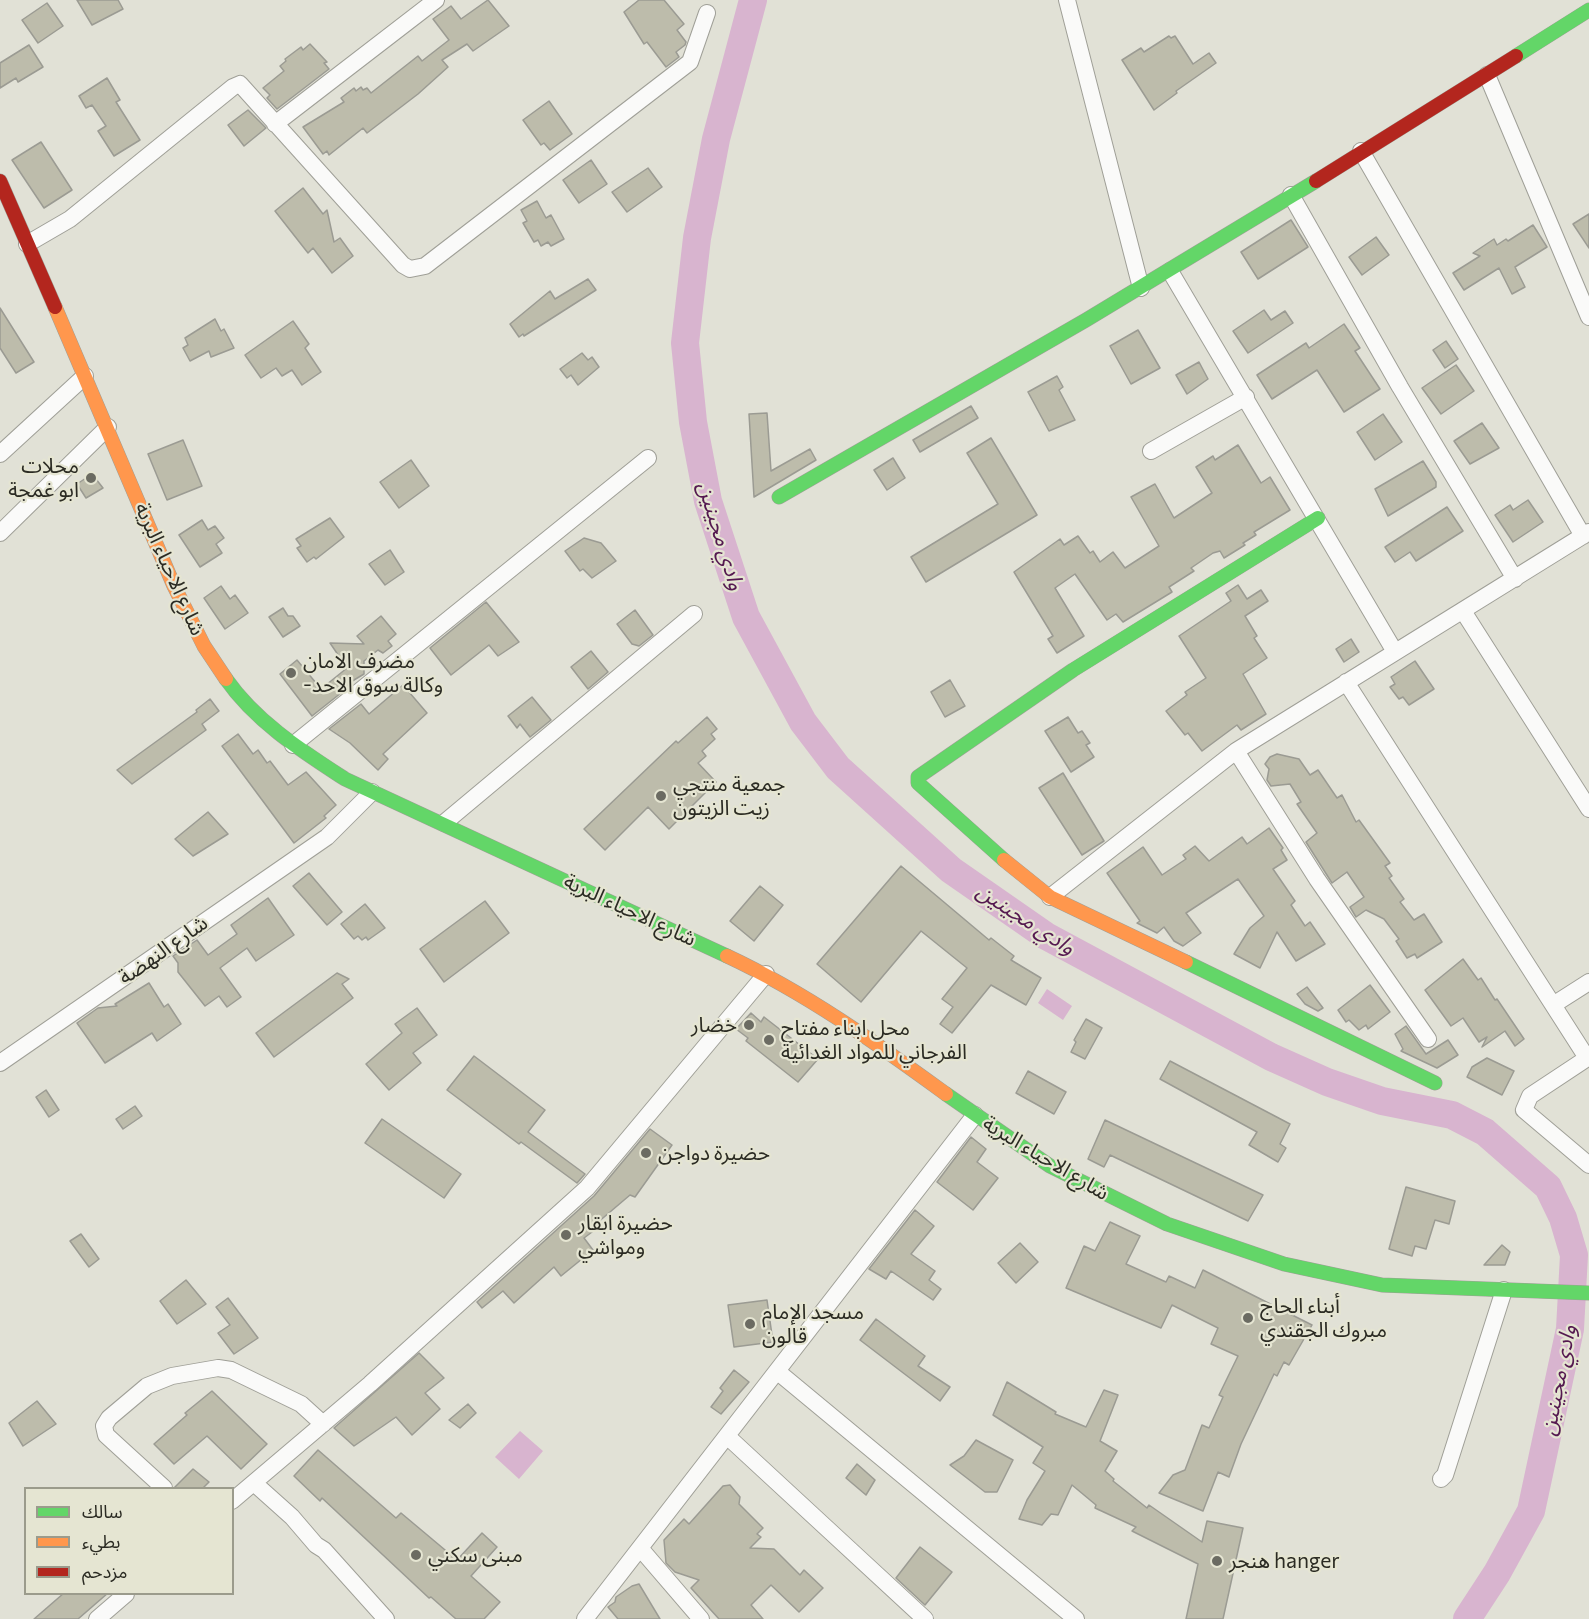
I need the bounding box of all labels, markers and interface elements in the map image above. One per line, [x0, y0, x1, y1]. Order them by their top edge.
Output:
place label: محلات ابو غمجة [8, 453, 79, 503]
marker: محلات ابو غمجة [84, 471, 98, 485]
water label: وادي مجينين [692, 479, 750, 593]
street label: شارع الاحياء البرية [129, 499, 211, 639]
place label: مضرف الامان -وكالة سوق الاحد [303, 648, 443, 698]
marker: مضرف الامان -وكالة سوق الاحد [284, 666, 298, 680]
place label: جمعية منتجي زيت الزيتون [673, 771, 785, 821]
marker: جمعية منتجي زيت الزيتون [654, 789, 668, 803]
street label: شارع الاحياء البرية [560, 868, 700, 952]
water label: وادي مجينين [972, 877, 1080, 961]
street label: شارع النهضة [113, 910, 213, 990]
place label: خضار [691, 1012, 737, 1038]
place label: محل ابناء مفتاح الفرجاني للمواد الغدائية [781, 1015, 967, 1065]
marker: خضار [742, 1018, 756, 1032]
marker: محل ابناء مفتاح الفرجاني للمواد الغدائية [762, 1033, 776, 1047]
street label: شارع الاحياء البرية [978, 1110, 1114, 1206]
place label: حضيرة دواجن [658, 1140, 770, 1166]
marker: حضيرة دواجن [639, 1146, 653, 1160]
place label: حضيرة ابقار ومواشي [578, 1210, 673, 1260]
marker: حضيرة ابقار ومواشي [559, 1228, 573, 1242]
place label: أبناء الحاج مبروك الجقندي [1260, 1293, 1387, 1343]
place label: مسجد الإمام قالون [762, 1299, 864, 1349]
marker: أبناء الحاج مبروك الجقندي [1241, 1311, 1255, 1325]
marker: مسجد الإمام قالون [743, 1317, 757, 1331]
water label: وادي مجينين [1534, 1322, 1582, 1438]
legend [24, 1487, 234, 1595]
text: سالك [82, 1500, 123, 1522]
text: بطيء [82, 1530, 120, 1552]
place label: مبنى سكني [428, 1542, 523, 1568]
marker: مبنى سكني [409, 1548, 423, 1562]
place label: هنجر hanger [1229, 1548, 1340, 1574]
marker: هنجر hanger [1210, 1554, 1224, 1568]
text: مزدحم [82, 1560, 127, 1582]

